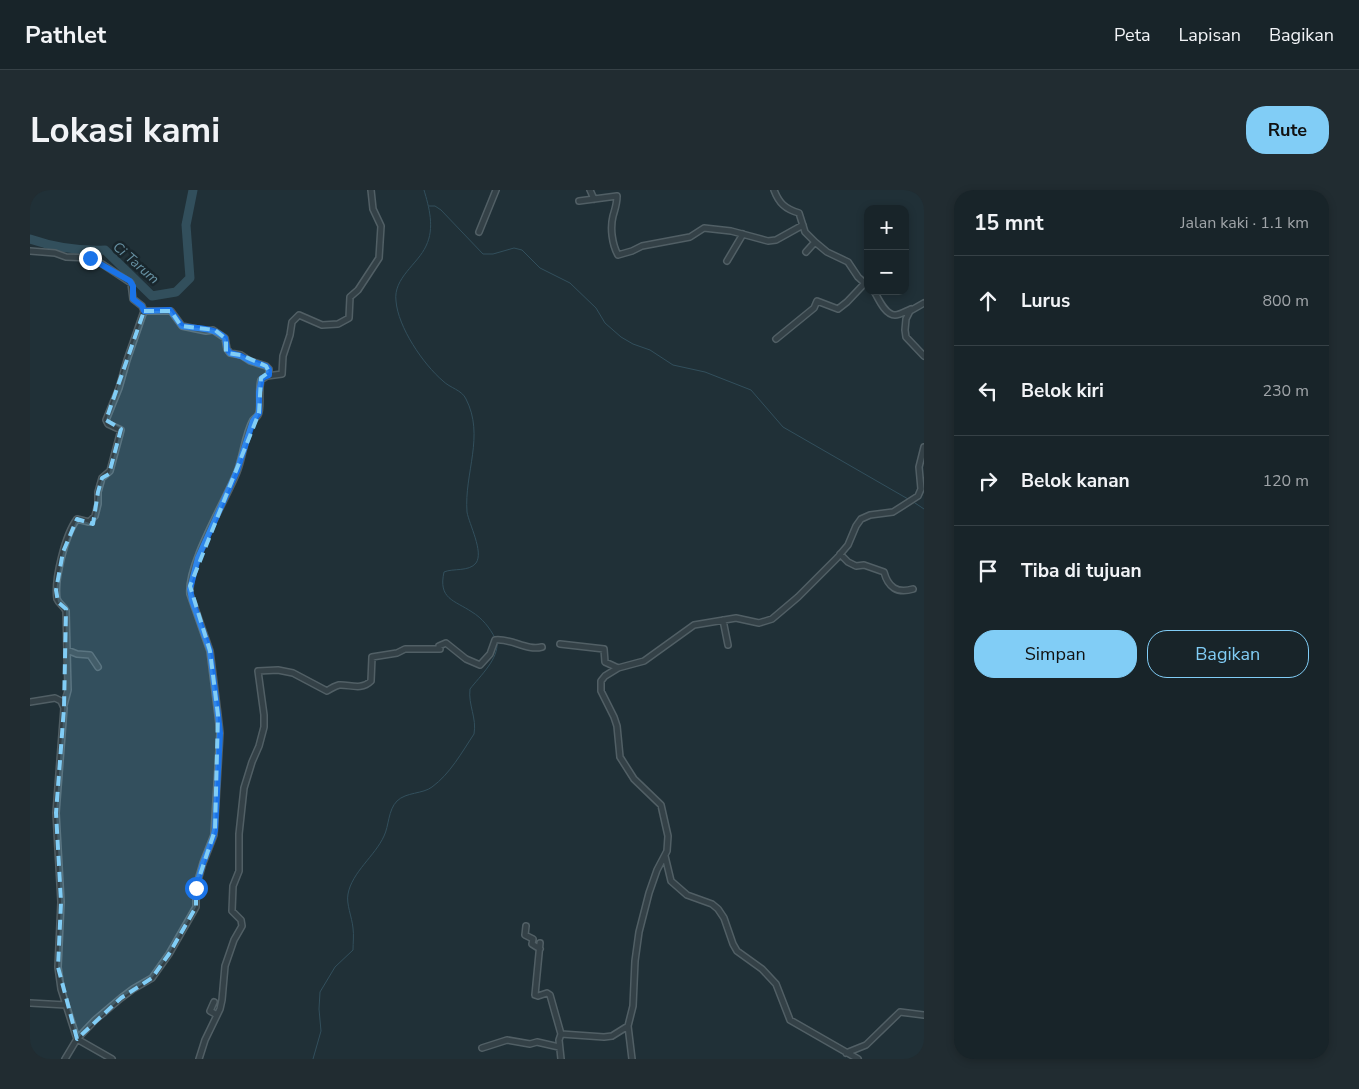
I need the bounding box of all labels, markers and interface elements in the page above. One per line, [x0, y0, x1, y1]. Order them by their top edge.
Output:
text: Pathlet [25, 19, 106, 51]
text: Peta [1114, 23, 1150, 47]
text: Lapisan [1178, 23, 1241, 47]
text: Bagikan [1269, 23, 1334, 47]
button: Rute [1246, 106, 1329, 154]
text: Lokasi kami [30, 107, 220, 154]
map controls [864, 205, 909, 295]
button: + [864, 205, 909, 250]
text: 15 mnt [974, 209, 1044, 237]
text: Jalan kaki · 1.1 km [1180, 212, 1309, 234]
water label: Ci Tarum [109, 237, 163, 289]
route end [79, 247, 102, 270]
button: − [864, 250, 909, 295]
icon: ahead [974, 287, 1002, 315]
text: Lurus [1021, 288, 1070, 314]
text: 800 m [1262, 290, 1309, 312]
icon: left [974, 377, 1002, 405]
text: Belok kiri [1021, 378, 1104, 404]
text: 230 m [1262, 380, 1309, 402]
icon: right [974, 467, 1002, 495]
text: Belok kanan [1021, 468, 1130, 494]
text: 120 m [1262, 470, 1309, 492]
icon: arrive [974, 557, 1002, 585]
text: Tiba di tujuan [1021, 558, 1142, 584]
button: Simpan [974, 630, 1137, 678]
button: Bagikan [1147, 630, 1309, 678]
route start [185, 877, 208, 900]

